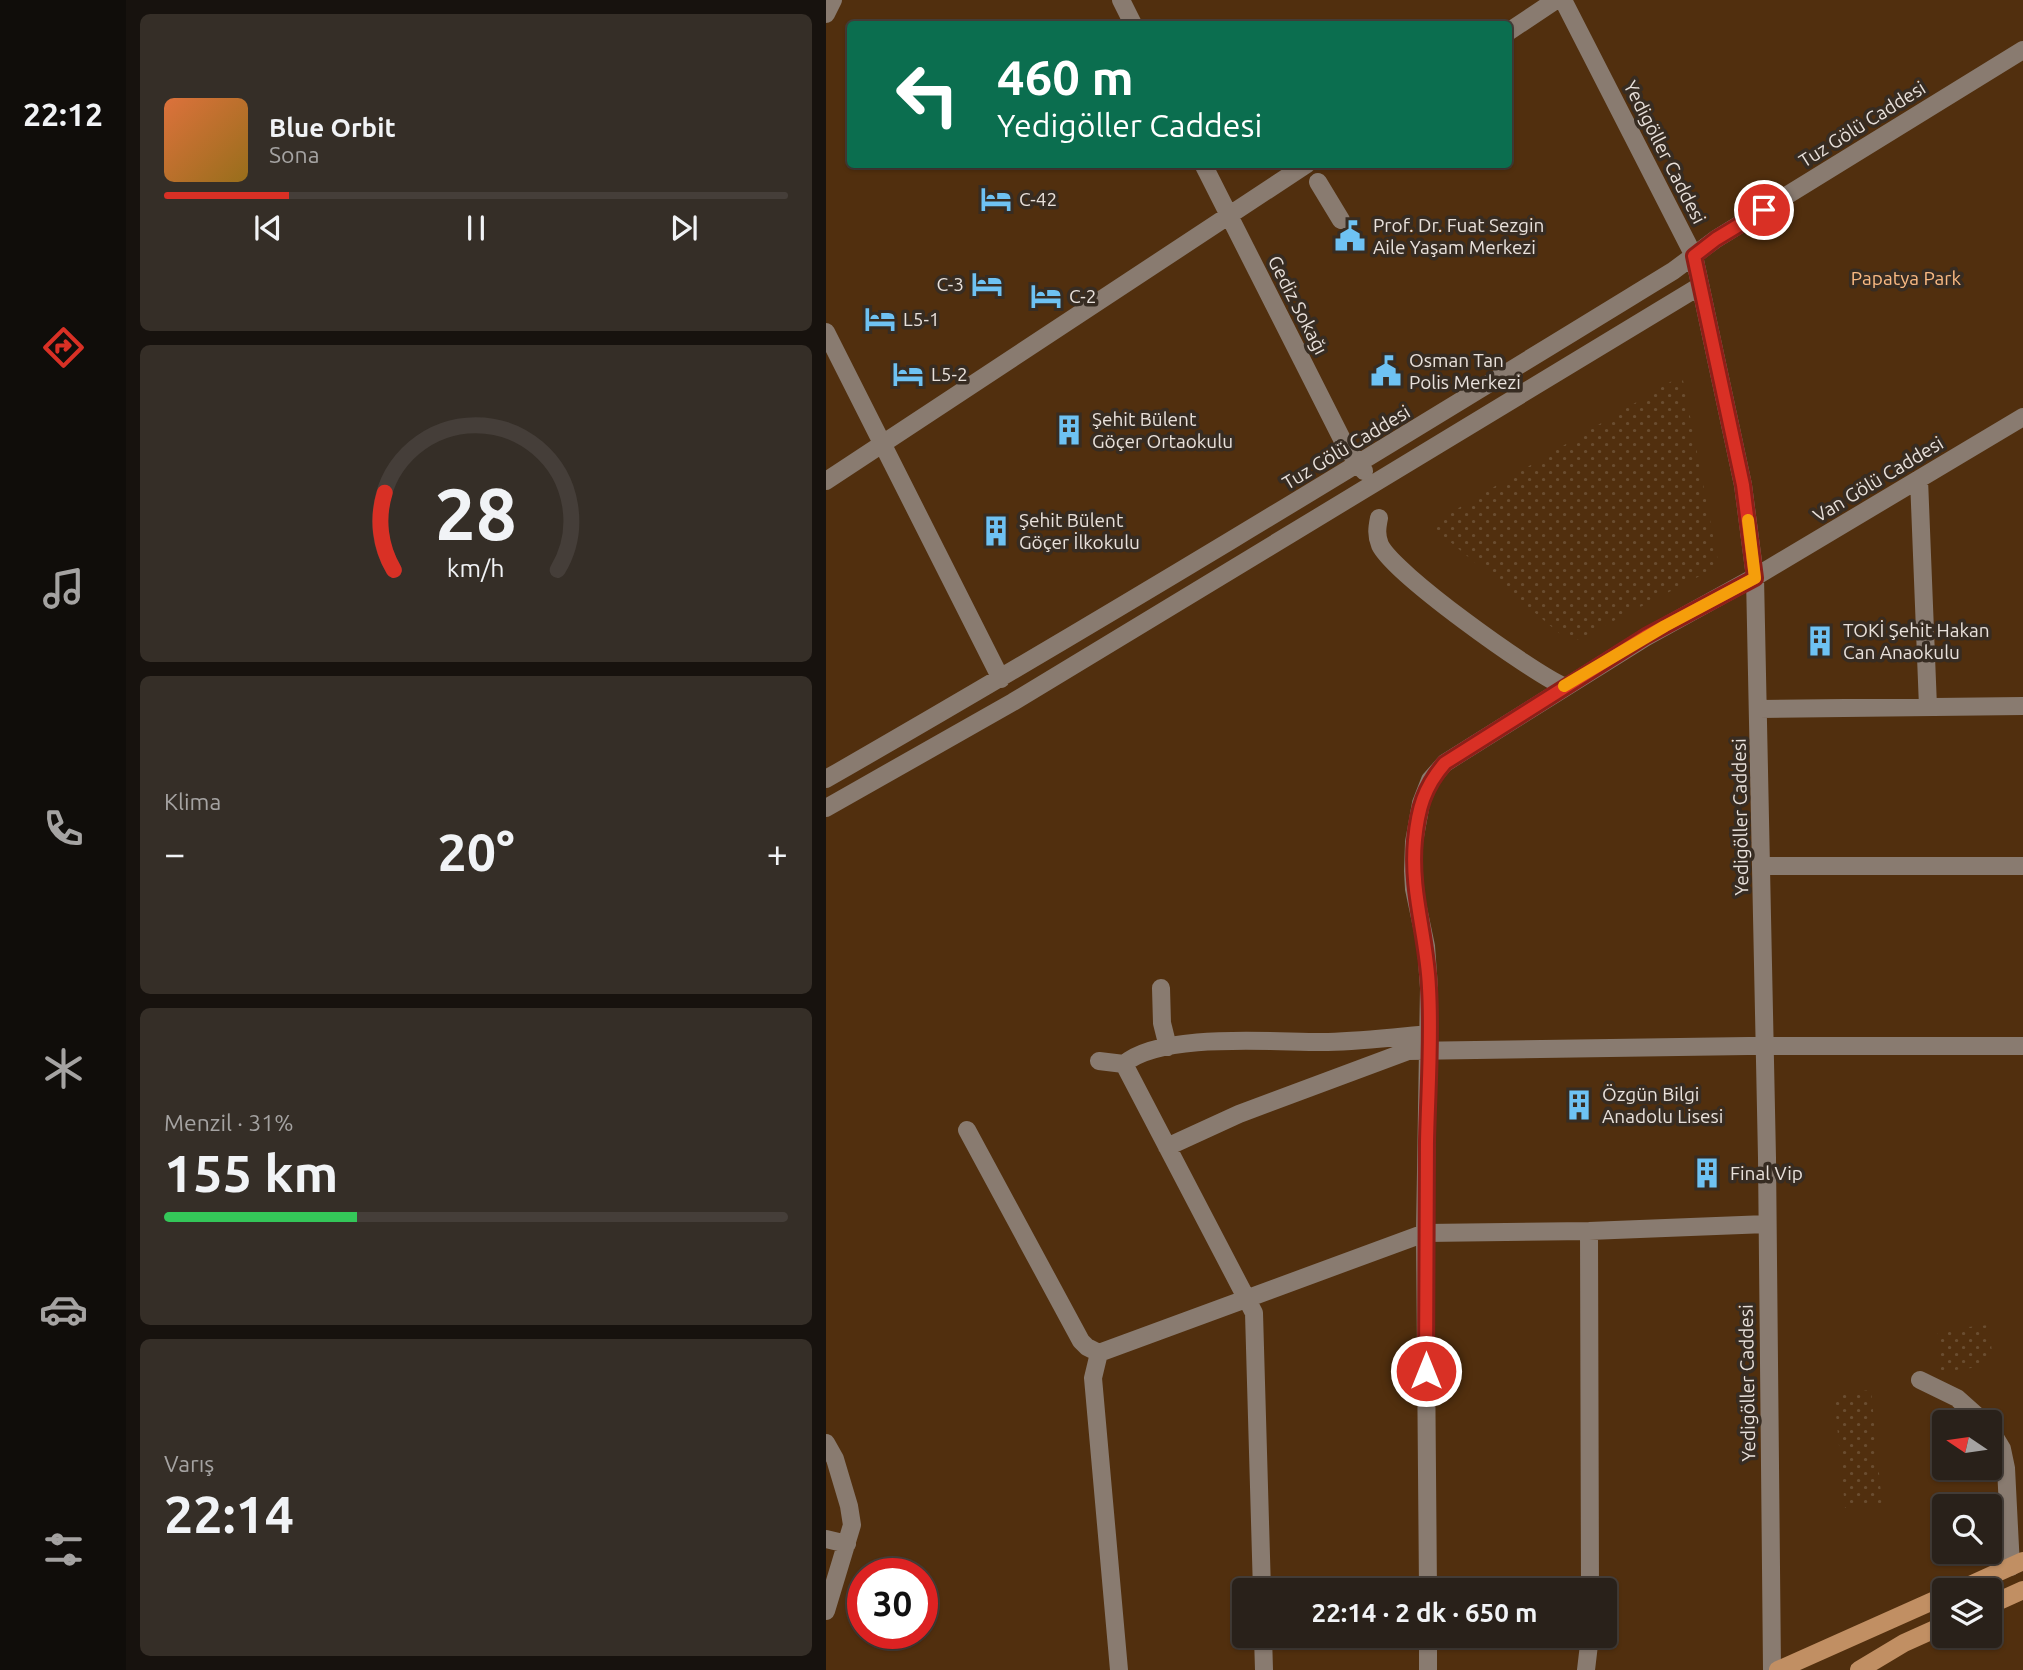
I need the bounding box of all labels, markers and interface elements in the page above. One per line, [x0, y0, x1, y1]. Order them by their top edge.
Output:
icon: left [882, 49, 973, 140]
text: 460 m [997, 49, 1134, 104]
street label: Tuz Gölü Caddesi [1795, 76, 1929, 172]
street label: Yedigöller Caddesi [1619, 77, 1711, 227]
text: 22:12 [23, 96, 103, 132]
text: Yedigöller Caddesi [997, 107, 1262, 143]
text: Blue Orbit [269, 113, 396, 142]
text: Sona [269, 142, 319, 167]
pin [1734, 180, 1794, 240]
hotel icon: C-42 [979, 182, 1013, 216]
place label: C-42 [1019, 188, 1057, 210]
icon: arrive [1745, 191, 1783, 229]
icon: previous [249, 209, 287, 247]
icon: pause [457, 209, 495, 247]
icon: next [665, 209, 703, 247]
place label: Prof. Dr. Fuat Sezgin Aile Yaşam Merkezi [1373, 214, 1544, 258]
public building icon: Prof. Dr. Fuat Sezgin Aile Yaşam Merkezi [1333, 219, 1367, 253]
street label: Gediz Sokağı [1264, 252, 1332, 358]
hotel icon: C-3 [970, 267, 1004, 301]
park label: Papatya Park [1851, 267, 1962, 289]
place label: C-3 [936, 273, 964, 295]
hotel icon: C-2 [1029, 279, 1063, 313]
place label: C-2 [1069, 285, 1097, 307]
hotel icon: L5-1 [863, 302, 897, 336]
place label: L5-1 [903, 308, 940, 330]
icon: directions [39, 323, 88, 372]
place label: Osman Tan Polis Merkezi [1409, 349, 1521, 393]
public building icon: Osman Tan Polis Merkezi [1369, 354, 1403, 388]
hotel icon: L5-2 [891, 357, 925, 391]
place label: L5-2 [931, 363, 968, 385]
street label: Tuz Gölü Caddesi [1278, 400, 1414, 494]
place label: Şehit Bülent Göçer Ortaokulu [1092, 408, 1233, 452]
building icon: Şehit Bülent Göçer Ortaokulu [1052, 413, 1086, 447]
street label: Van Gölü Caddesi [1809, 432, 1947, 526]
text: 28 [435, 472, 517, 554]
place label: Şehit Bülent Göçer İlkokulu [1019, 509, 1140, 553]
building icon: Şehit Bülent Göçer İlkokulu [979, 514, 1013, 548]
text: km/h [447, 554, 505, 582]
icon: music [39, 564, 88, 613]
place label: TOKİ Şehit Hakan Can Anaokulu [1843, 619, 1990, 663]
building icon: TOKİ Şehit Hakan Can Anaokulu [1803, 624, 1837, 658]
street label: Yedigöller Caddesi [1728, 738, 1752, 896]
text: Klima [164, 789, 221, 814]
icon: phone [39, 804, 88, 853]
text: 20° [437, 823, 515, 881]
text: − [164, 832, 185, 874]
text: + [767, 832, 788, 874]
icon: climate [39, 1044, 88, 1093]
place label: Özgün Bilgi Anadolu Lisesi [1602, 1083, 1723, 1127]
building icon: Özgün Bilgi Anadolu Lisesi [1562, 1088, 1596, 1122]
text: Menzil · 31% [164, 1110, 294, 1135]
text: 155 km [164, 1144, 338, 1202]
building icon: Final Vip [1690, 1156, 1724, 1190]
place label: Final Vip [1730, 1162, 1803, 1184]
icon: car [39, 1285, 88, 1334]
street label: Yedigöller Caddesi [1735, 1304, 1759, 1462]
position arrow [1389, 1334, 1463, 1408]
north arrow [1932, 1410, 2002, 1480]
map controls [1932, 1410, 2002, 1648]
text: Varış [164, 1451, 214, 1476]
text: 22:14 [164, 1485, 294, 1543]
button: search [1932, 1494, 2002, 1564]
icon: filters [39, 1525, 88, 1574]
speed limit sign: 30 [847, 1558, 938, 1649]
button: layers [1932, 1578, 2002, 1648]
text: 22:14 · 2 dk · 650 m [1311, 1598, 1538, 1627]

